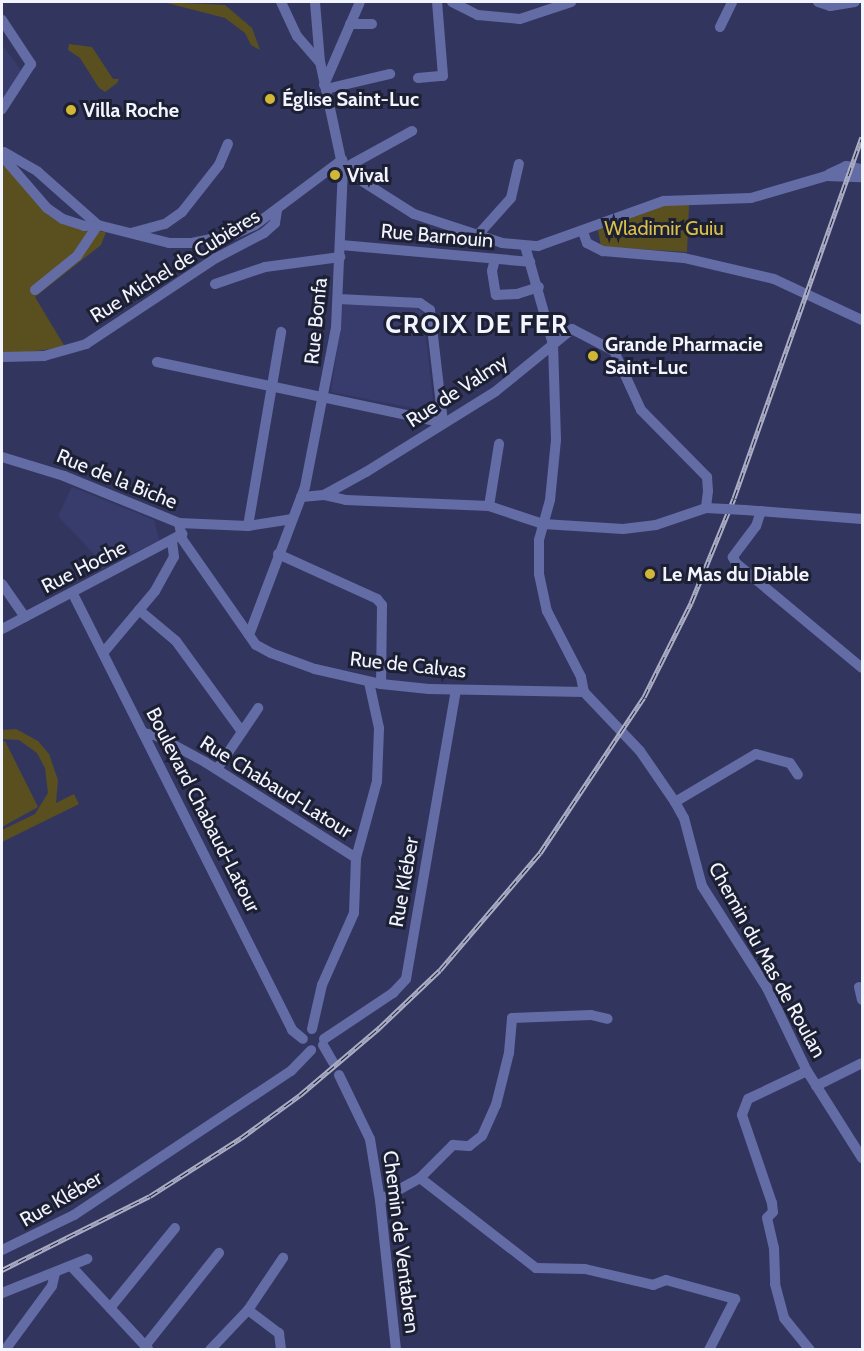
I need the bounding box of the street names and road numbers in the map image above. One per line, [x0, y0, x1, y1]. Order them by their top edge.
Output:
street label: Rue Michel de Cubières [86, 204, 264, 328]
street label: Rue Barnouin [380, 219, 494, 253]
street label: Rue Bonfa [300, 276, 332, 366]
street label: Rue de Valmy [402, 349, 512, 433]
street label: Rue de la Biche [53, 444, 181, 514]
street label: Rue Hoche [38, 535, 130, 599]
street label: Rue de Calvas [349, 647, 467, 683]
street label: Boulevard Chabaud-Latour [141, 704, 265, 916]
street label: Rue Chabaud-Latour [196, 731, 356, 843]
street label: Rue Kléber [384, 835, 424, 929]
street label: Chemin du Mas de Roulan [703, 858, 831, 1062]
street label: Chemin de Ventabren [378, 1149, 424, 1335]
street label: Rue Kléber [16, 1166, 106, 1232]

